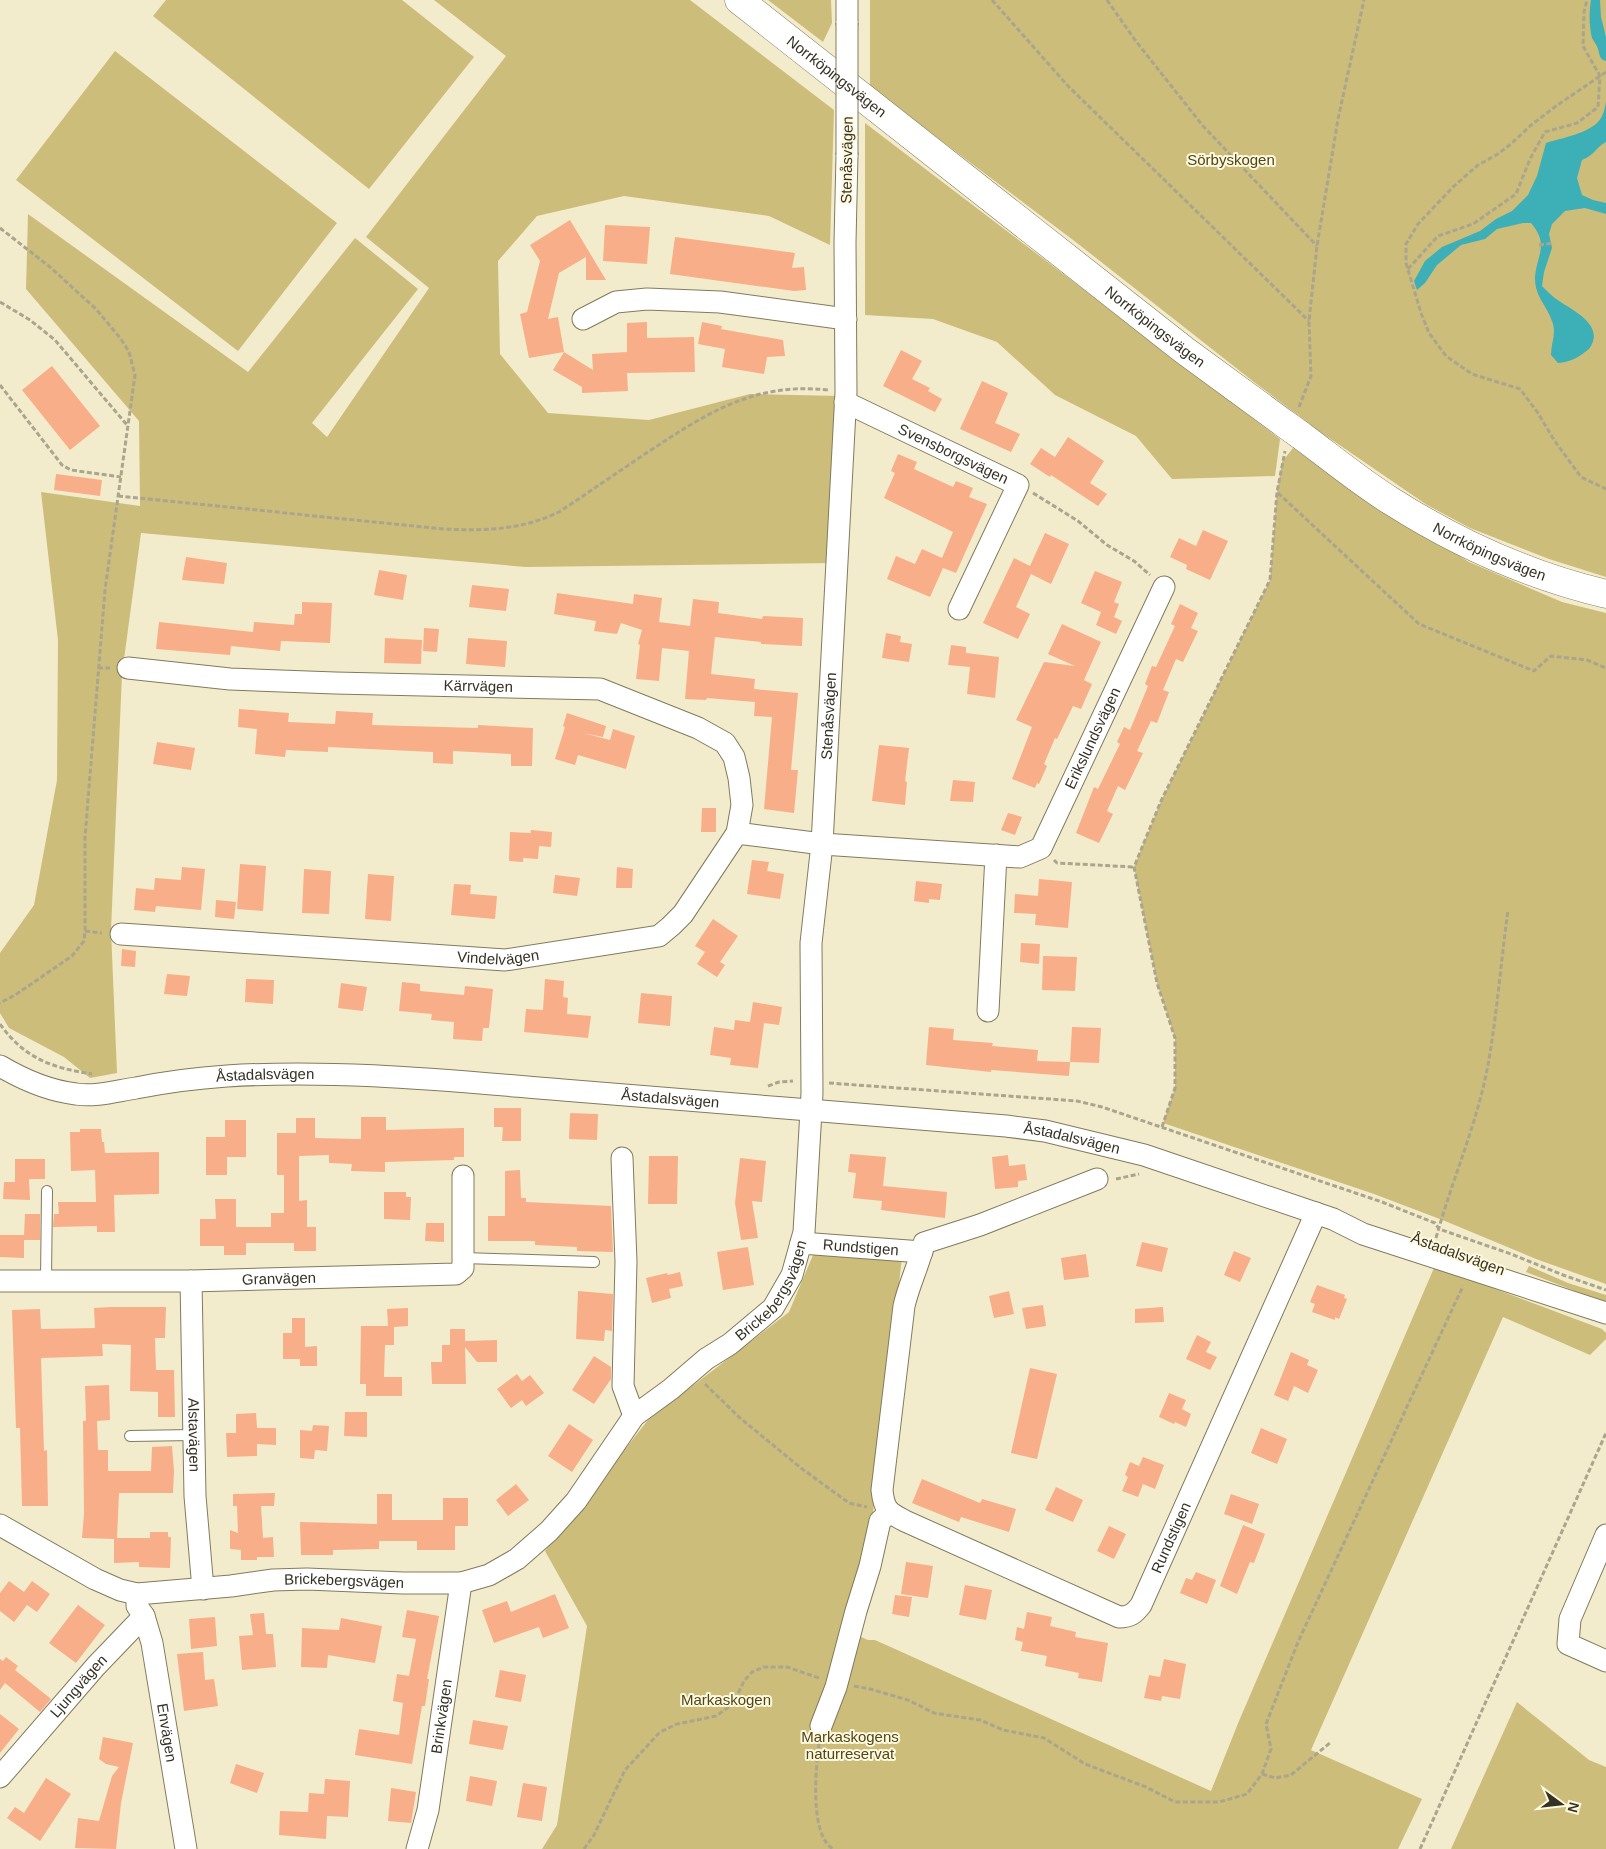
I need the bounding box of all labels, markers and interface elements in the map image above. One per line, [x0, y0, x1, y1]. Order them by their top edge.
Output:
street label: Norrköpingsvägen [784, 32, 890, 121]
street label: Stenåsvägen [837, 116, 856, 204]
park label: Sörbyskogen [1187, 151, 1275, 168]
street label: Norrköpingsvägen [1102, 282, 1208, 370]
street label: Svensborgsvägen [896, 420, 1011, 487]
street label: Norrköpingsvägen [1430, 519, 1548, 584]
street label: Stenåsvägen [817, 672, 839, 760]
street label: Kärrvägen [444, 676, 513, 695]
street label: Erikslundsvägen [1061, 685, 1123, 791]
street label: Vindelvägen [457, 946, 540, 968]
street label: Åstadalsvägen [215, 1065, 314, 1085]
street label: Åstadalsvägen [621, 1086, 720, 1111]
street label: Åstadalsvägen [1023, 1119, 1122, 1157]
street label: Åstadalsvägen [1409, 1229, 1507, 1278]
street label: Rundstigen [822, 1236, 899, 1258]
street label: Brickebergsvägen [732, 1238, 809, 1344]
street label: Granvägen [242, 1269, 316, 1288]
street label: Alstavägen [185, 1398, 204, 1472]
street label: Rundstigen [1147, 1499, 1194, 1576]
street label: Brickebergsvägen [284, 1570, 405, 1591]
street label: Ljungvägen [46, 1651, 110, 1721]
street label: Brinkvägen [427, 1678, 455, 1755]
park label: Markaskogen [681, 1691, 771, 1708]
street label: Envägen [154, 1702, 180, 1763]
park label: Markaskogens naturreservat [801, 1728, 899, 1762]
north arrow [1536, 1779, 1586, 1829]
text: N [1565, 1800, 1583, 1814]

